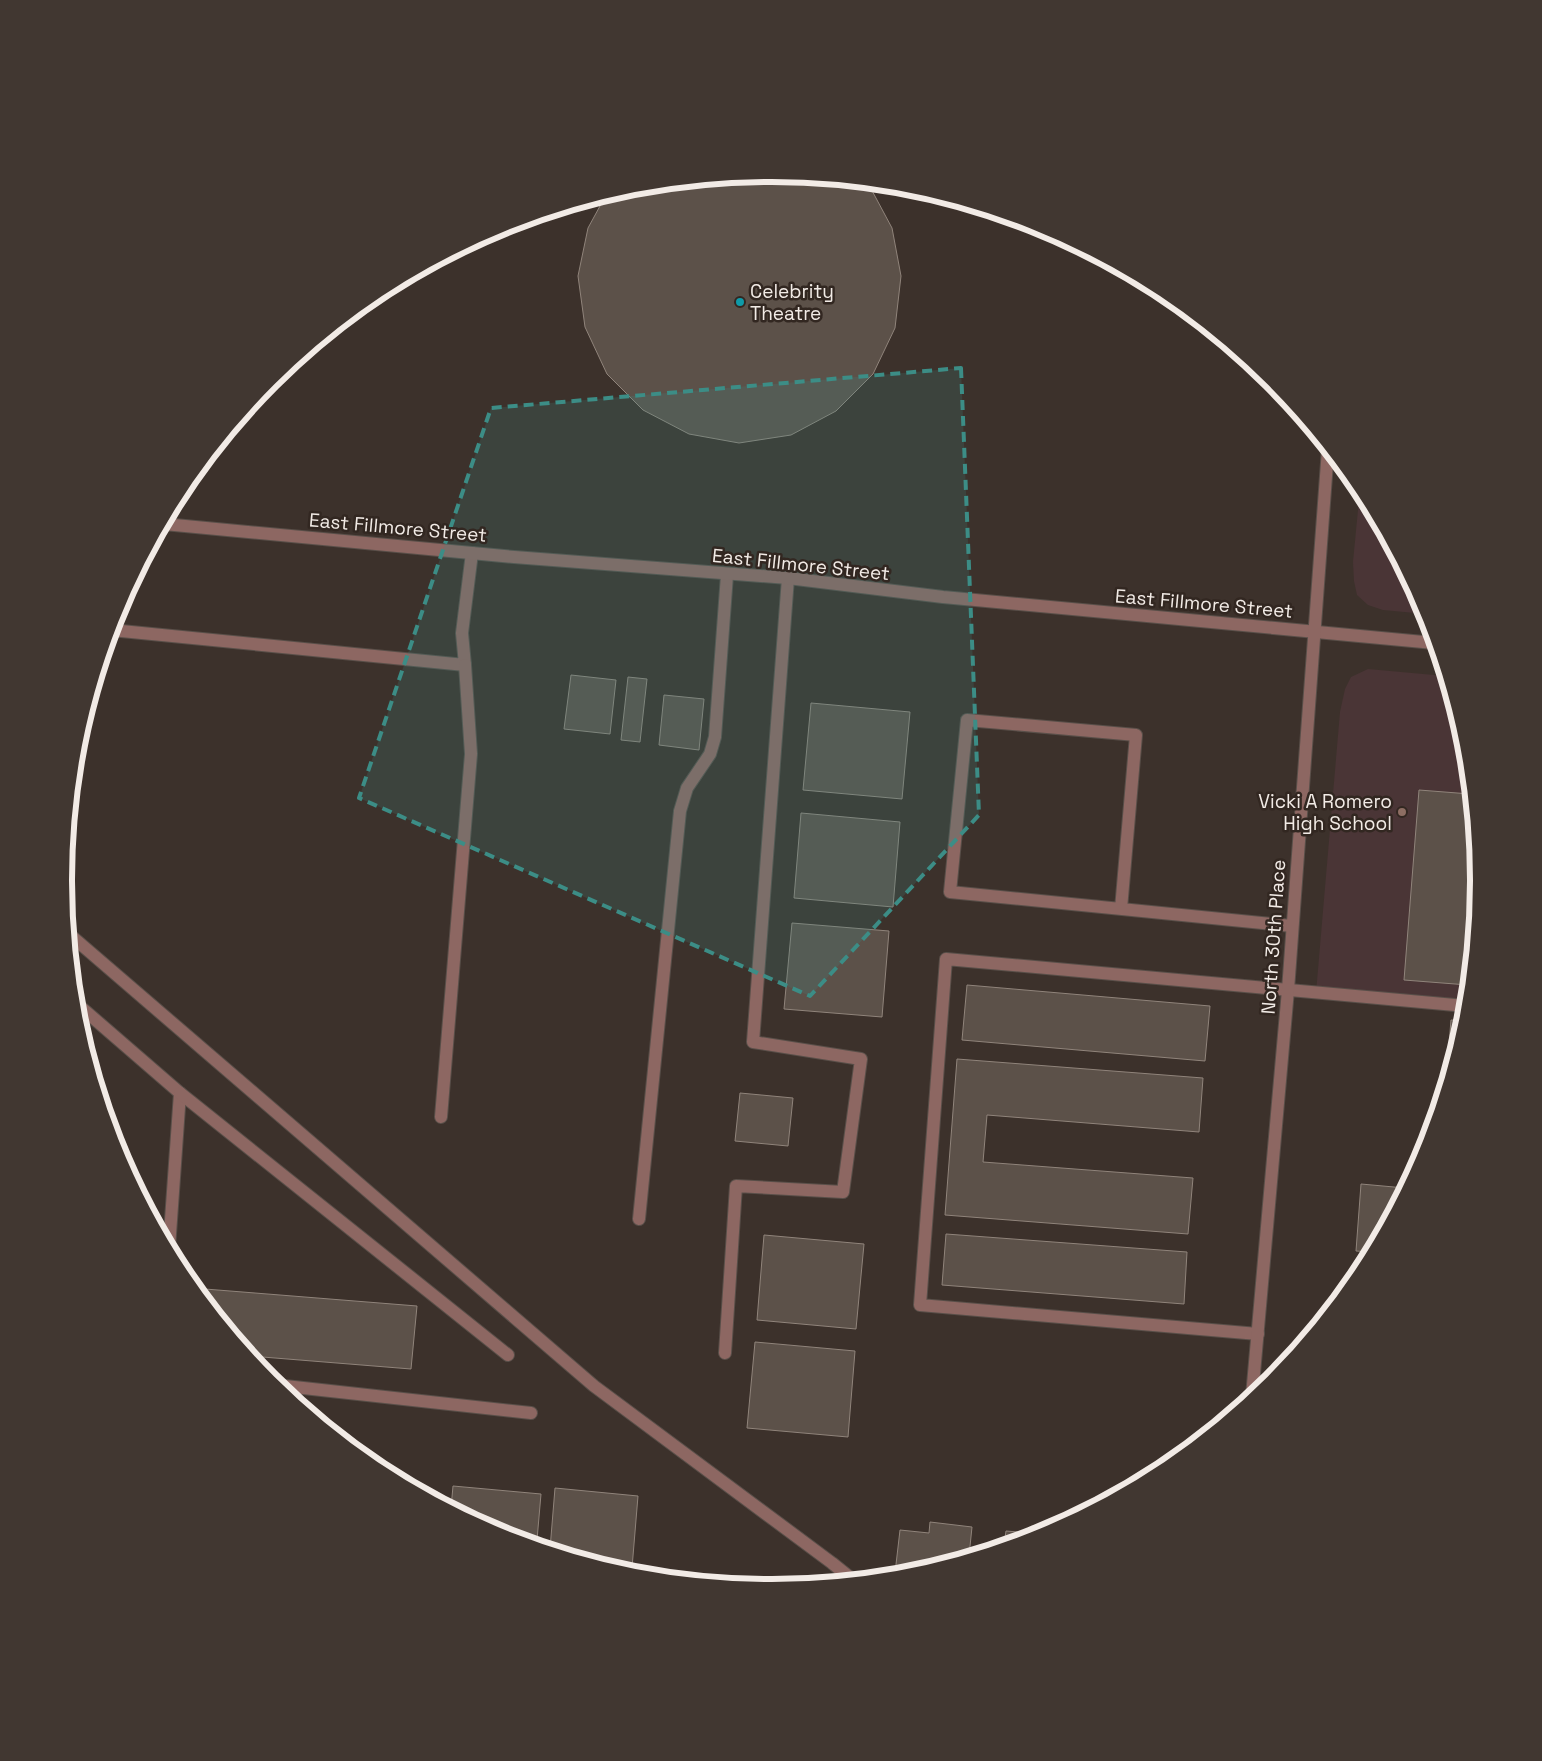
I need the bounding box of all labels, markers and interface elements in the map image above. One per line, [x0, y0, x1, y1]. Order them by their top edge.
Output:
place label: Celebrity Theatre [750, 279, 834, 326]
marker: Celebrity Theatre [734, 296, 746, 308]
street label: East Fillmore Street [308, 507, 488, 548]
street label: East Fillmore Street [711, 543, 891, 586]
street label: East Fillmore Street [1114, 583, 1294, 624]
place label: Vicki A Romero High School [1258, 789, 1392, 836]
marker: Vicki A Romero High School [1396, 806, 1408, 818]
street label: North 30th Place [1256, 859, 1291, 1015]

